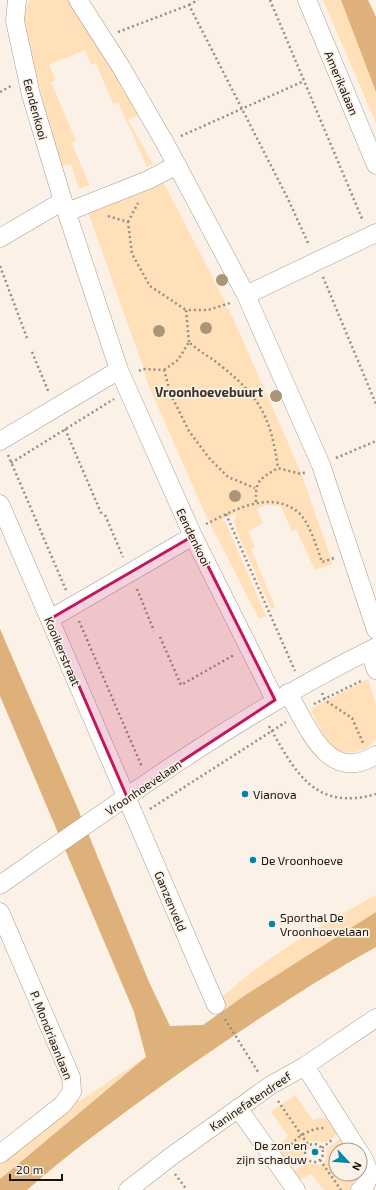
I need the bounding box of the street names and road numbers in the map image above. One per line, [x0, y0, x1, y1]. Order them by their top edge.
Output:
street label: Amerikalaan [322, 49, 362, 117]
street label: Eendenkooi [21, 77, 51, 141]
street label: Eendenkooi [174, 506, 214, 568]
street label: Kooikerstraat [42, 614, 84, 688]
street label: Vroonhoevelaan [102, 756, 184, 818]
street label: Ganzenveld [152, 869, 190, 933]
street label: P. Mondriaanlaan [28, 989, 76, 1081]
street label: Kaninefatendreef [207, 1068, 294, 1133]

